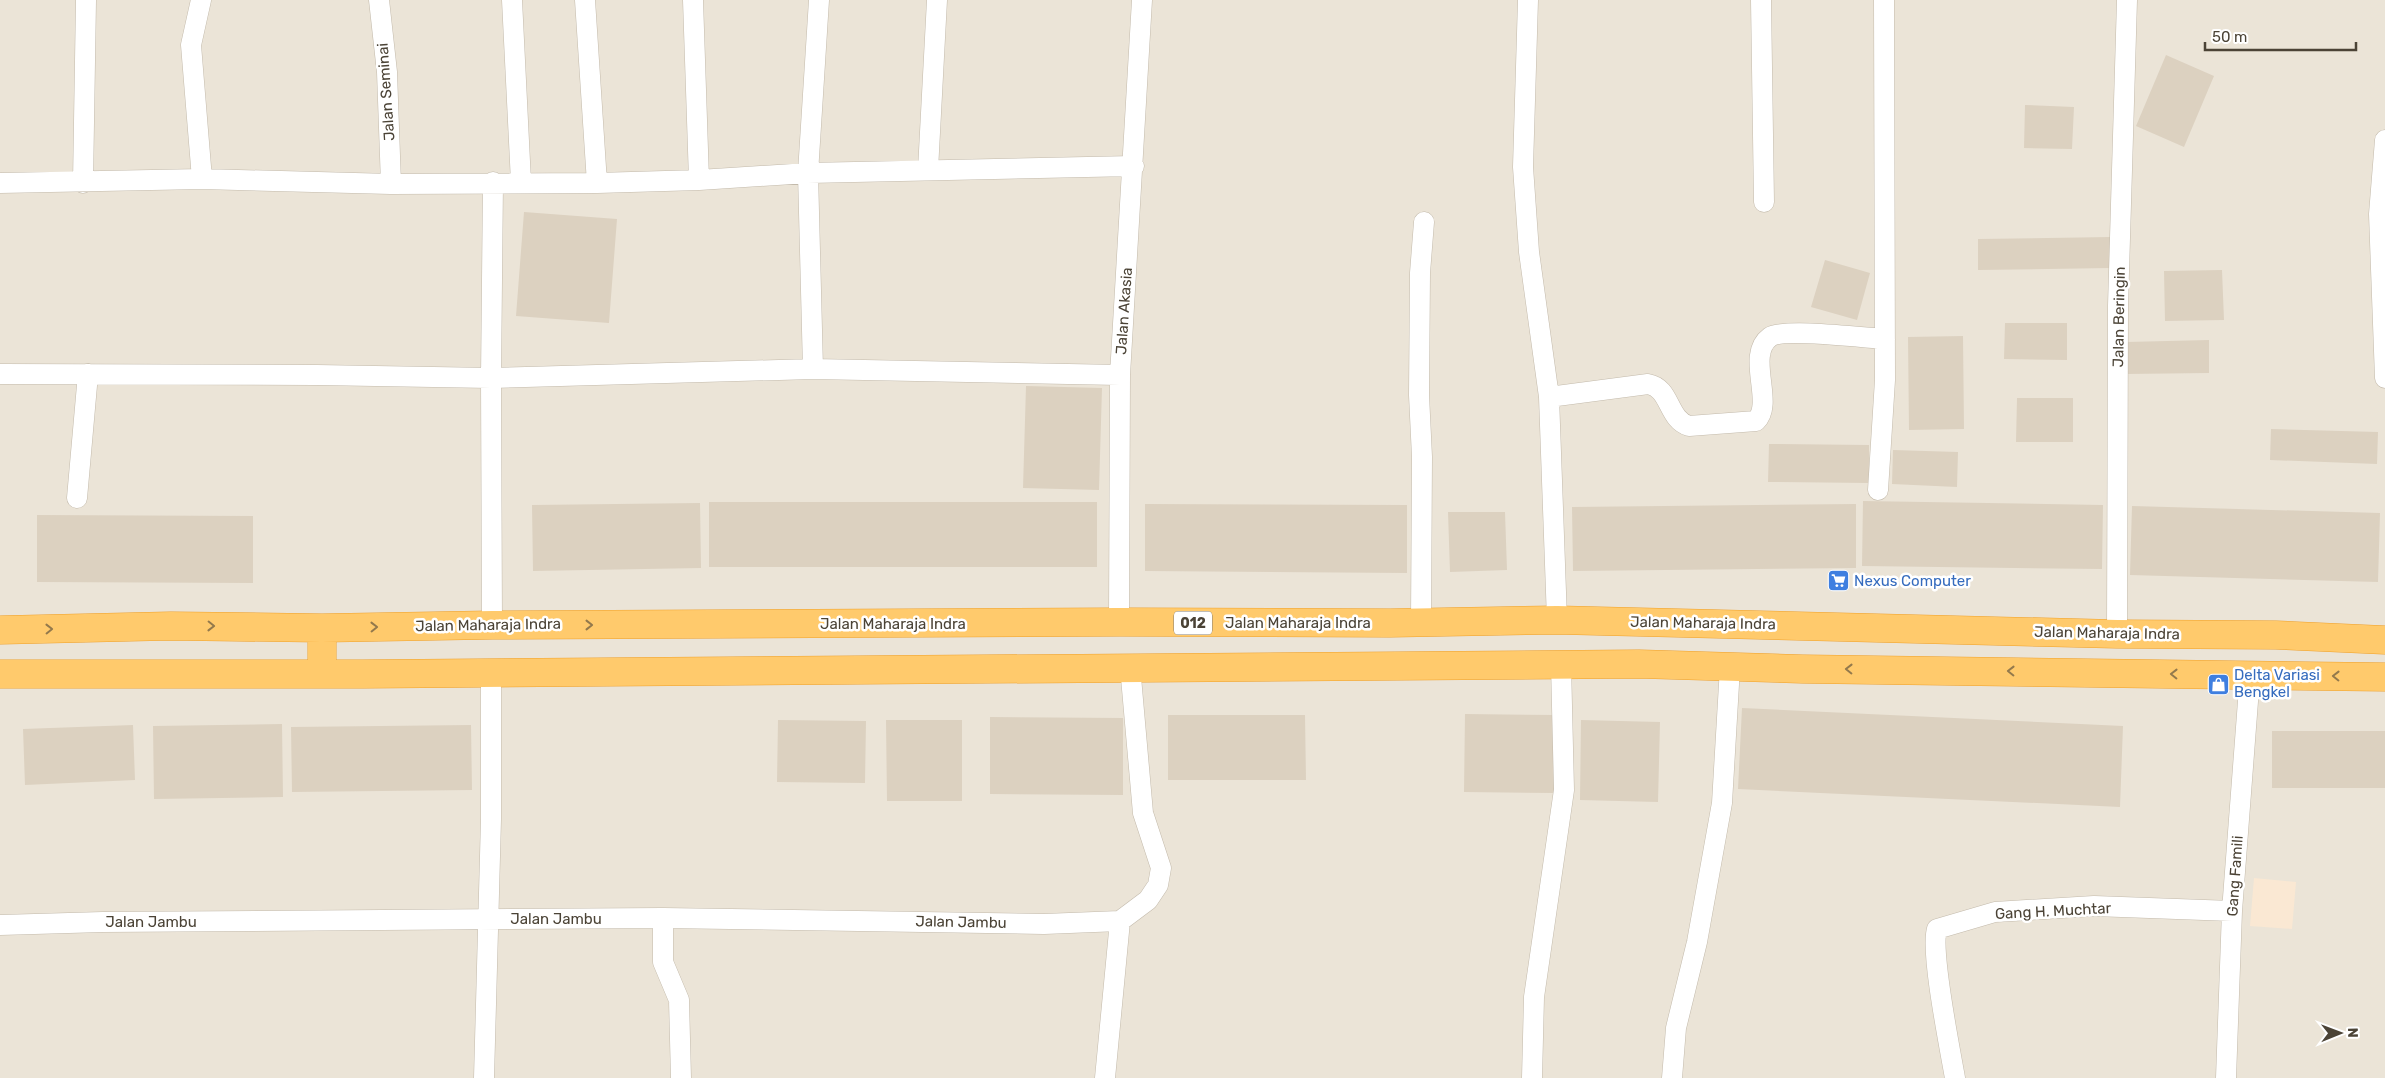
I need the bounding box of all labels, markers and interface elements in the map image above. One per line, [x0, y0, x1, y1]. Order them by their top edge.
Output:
scale bar [2205, 20, 2356, 52]
text: 50 m [2212, 28, 2247, 46]
street label: Jalan Seminai [374, 42, 398, 142]
street label: Jalan Beringin [2109, 266, 2129, 368]
street label: Jalan Akasia [1112, 267, 1136, 355]
supermarket icon: Nexus Computer [1826, 569, 1850, 593]
place label: Nexus Computer [1854, 572, 1971, 590]
road number: 012 [1174, 612, 1212, 634]
street label: Jalan Maharaja Indra [1630, 613, 1776, 633]
street label: Jalan Maharaja Indra [1225, 614, 1371, 632]
street label: Jalan Maharaja Indra [415, 615, 561, 635]
street label: Jalan Maharaja Indra [820, 615, 966, 633]
one-way arrow [585, 620, 593, 630]
one-way arrow [208, 621, 215, 631]
one-way arrow [370, 622, 378, 632]
street label: Jalan Maharaja Indra [2034, 623, 2180, 643]
one-way arrow [45, 624, 53, 634]
one-way arrow [1845, 664, 1852, 674]
one-way arrow [2007, 666, 2015, 676]
place label: Delta Variasi Bengkel [2234, 666, 2320, 701]
one-way arrow [2170, 668, 2178, 679]
one-way arrow [2332, 671, 2340, 682]
shop icon: Delta Variasi Bengkel [2206, 672, 2230, 696]
street label: Gang Famili [2223, 835, 2247, 917]
street label: Gang H. Muchtar [1994, 899, 2112, 923]
street label: Jalan Jambu [510, 910, 602, 928]
street label: Jalan Jambu [915, 912, 1007, 932]
street label: Jalan Jambu [105, 913, 197, 931]
north arrow [2315, 1008, 2365, 1058]
text: N [2344, 1028, 2361, 1038]

